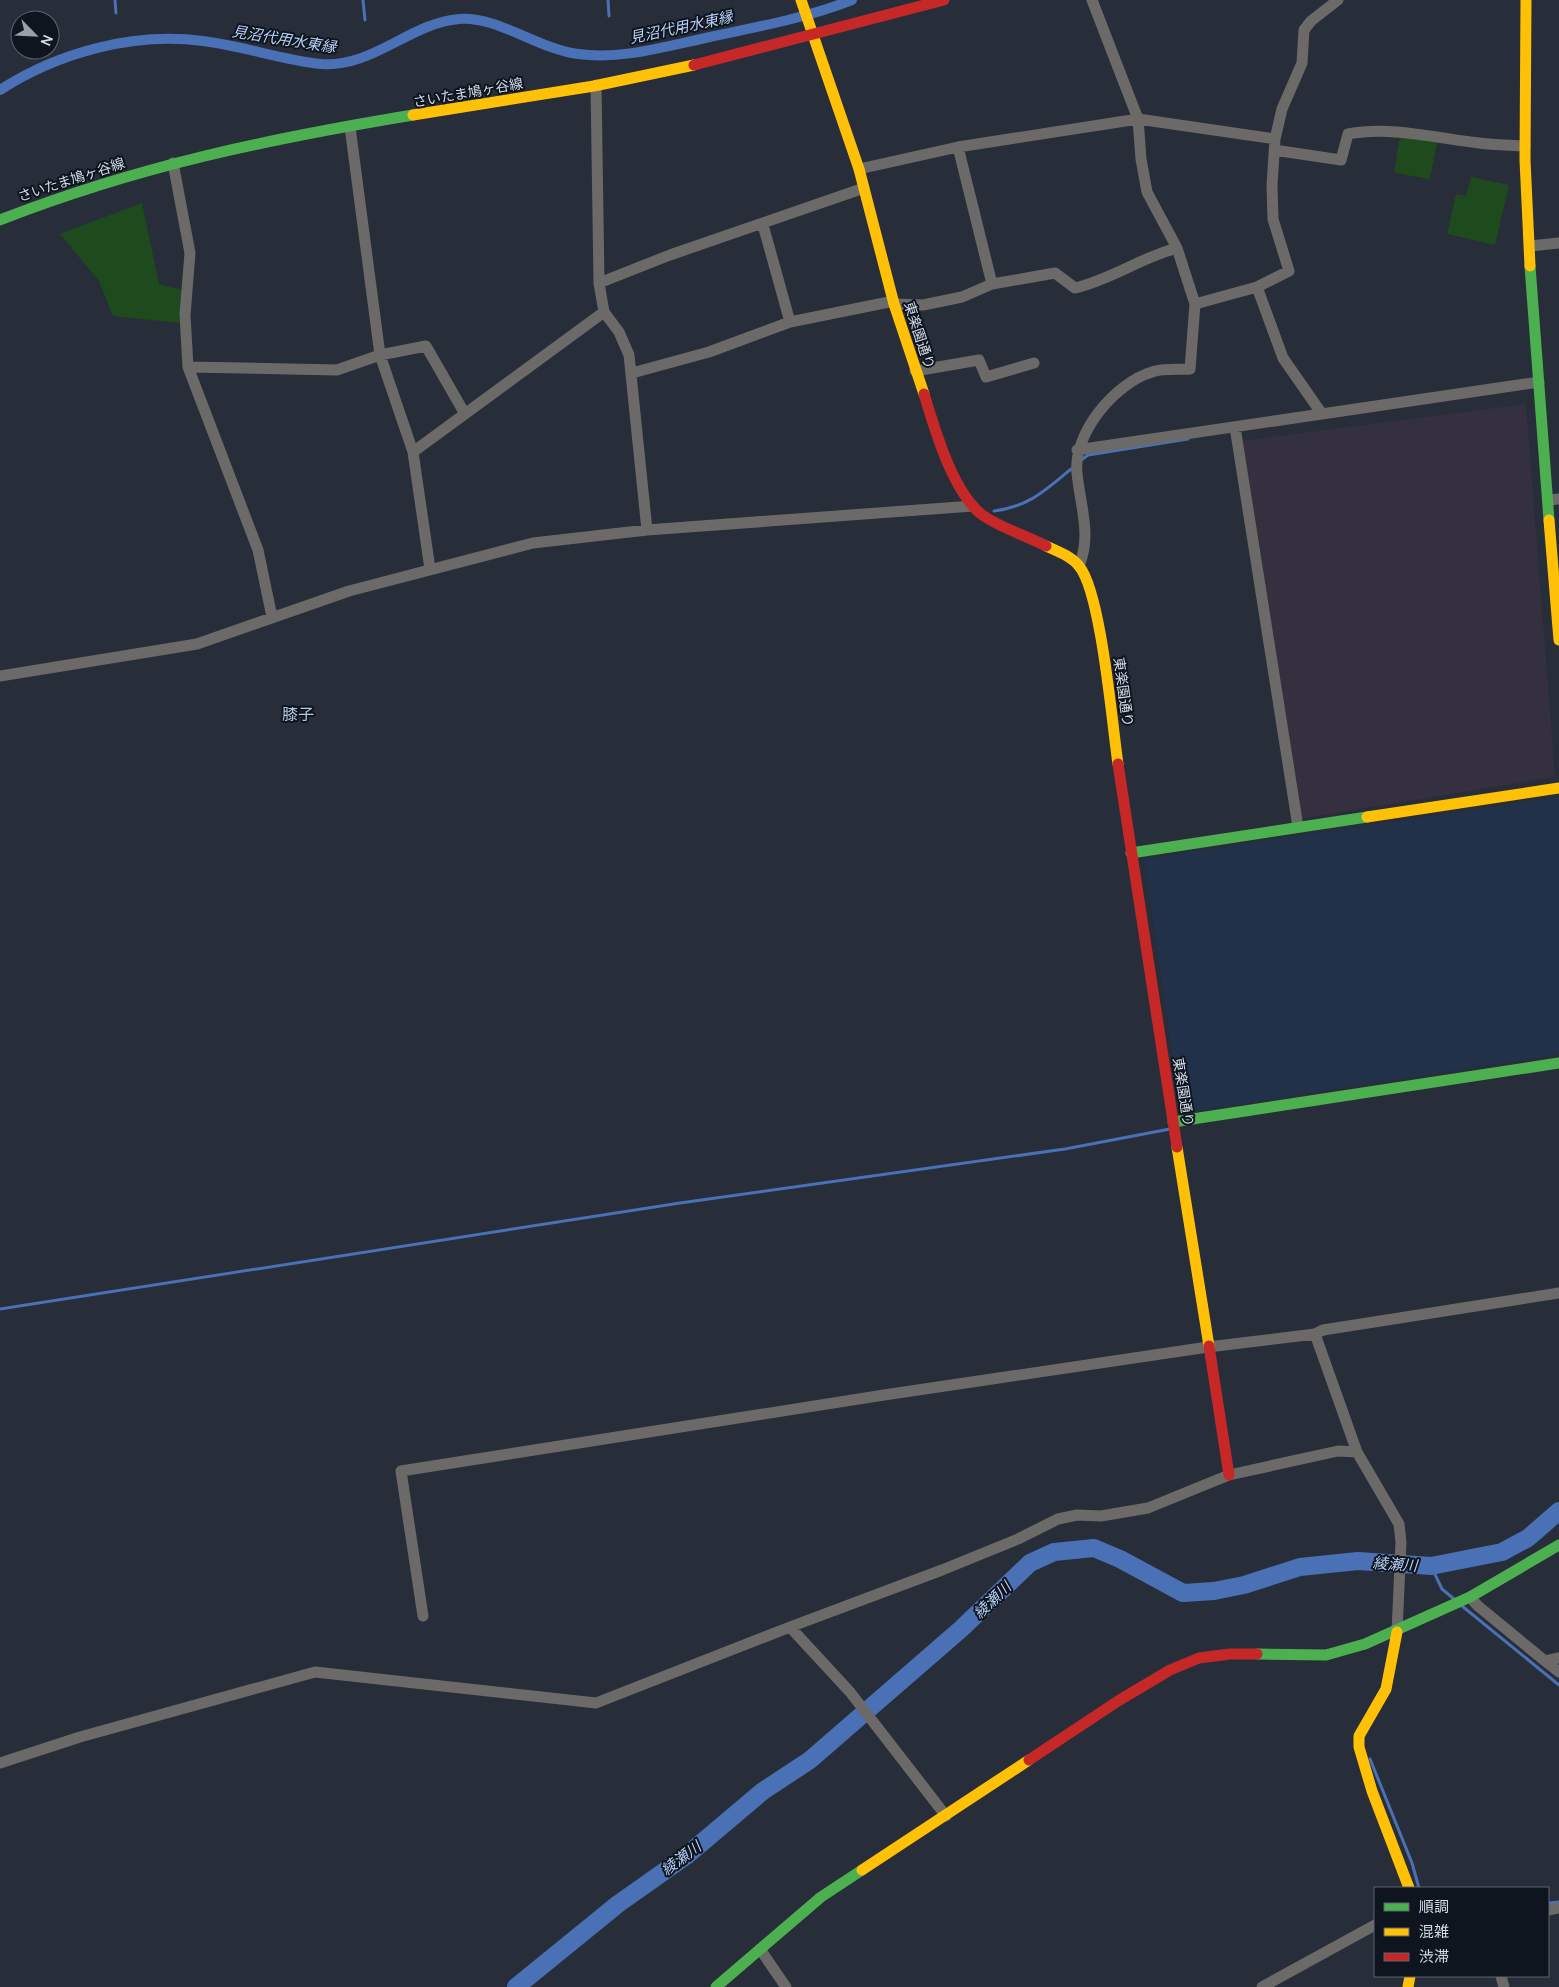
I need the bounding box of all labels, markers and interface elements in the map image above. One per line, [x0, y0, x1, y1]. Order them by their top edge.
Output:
water label: 見沼代用水東縁 [627, 5, 736, 48]
north arrow [10, 10, 60, 60]
water label: 見沼代用水東縁 [230, 20, 339, 58]
text: N [37, 32, 58, 49]
street label: さいたま鳩ヶ谷線 [411, 73, 525, 111]
street label: さいたま鳩ヶ谷線 [15, 153, 127, 205]
street label: 東楽園通り [900, 299, 940, 371]
street label: 東楽園通り [1110, 656, 1138, 728]
district label: 膝子 [282, 703, 314, 725]
street label: 東楽園通り [1169, 1056, 1199, 1128]
water label: 綾瀬川 [1372, 1552, 1420, 1576]
water label: 綾瀬川 [969, 1575, 1017, 1623]
water label: 綾瀬川 [657, 1835, 707, 1880]
legend [1374, 1887, 1549, 1977]
text: 順調 [1419, 1896, 1449, 1917]
text: 混雑 [1419, 1921, 1449, 1942]
text: 渋滞 [1419, 1946, 1449, 1967]

